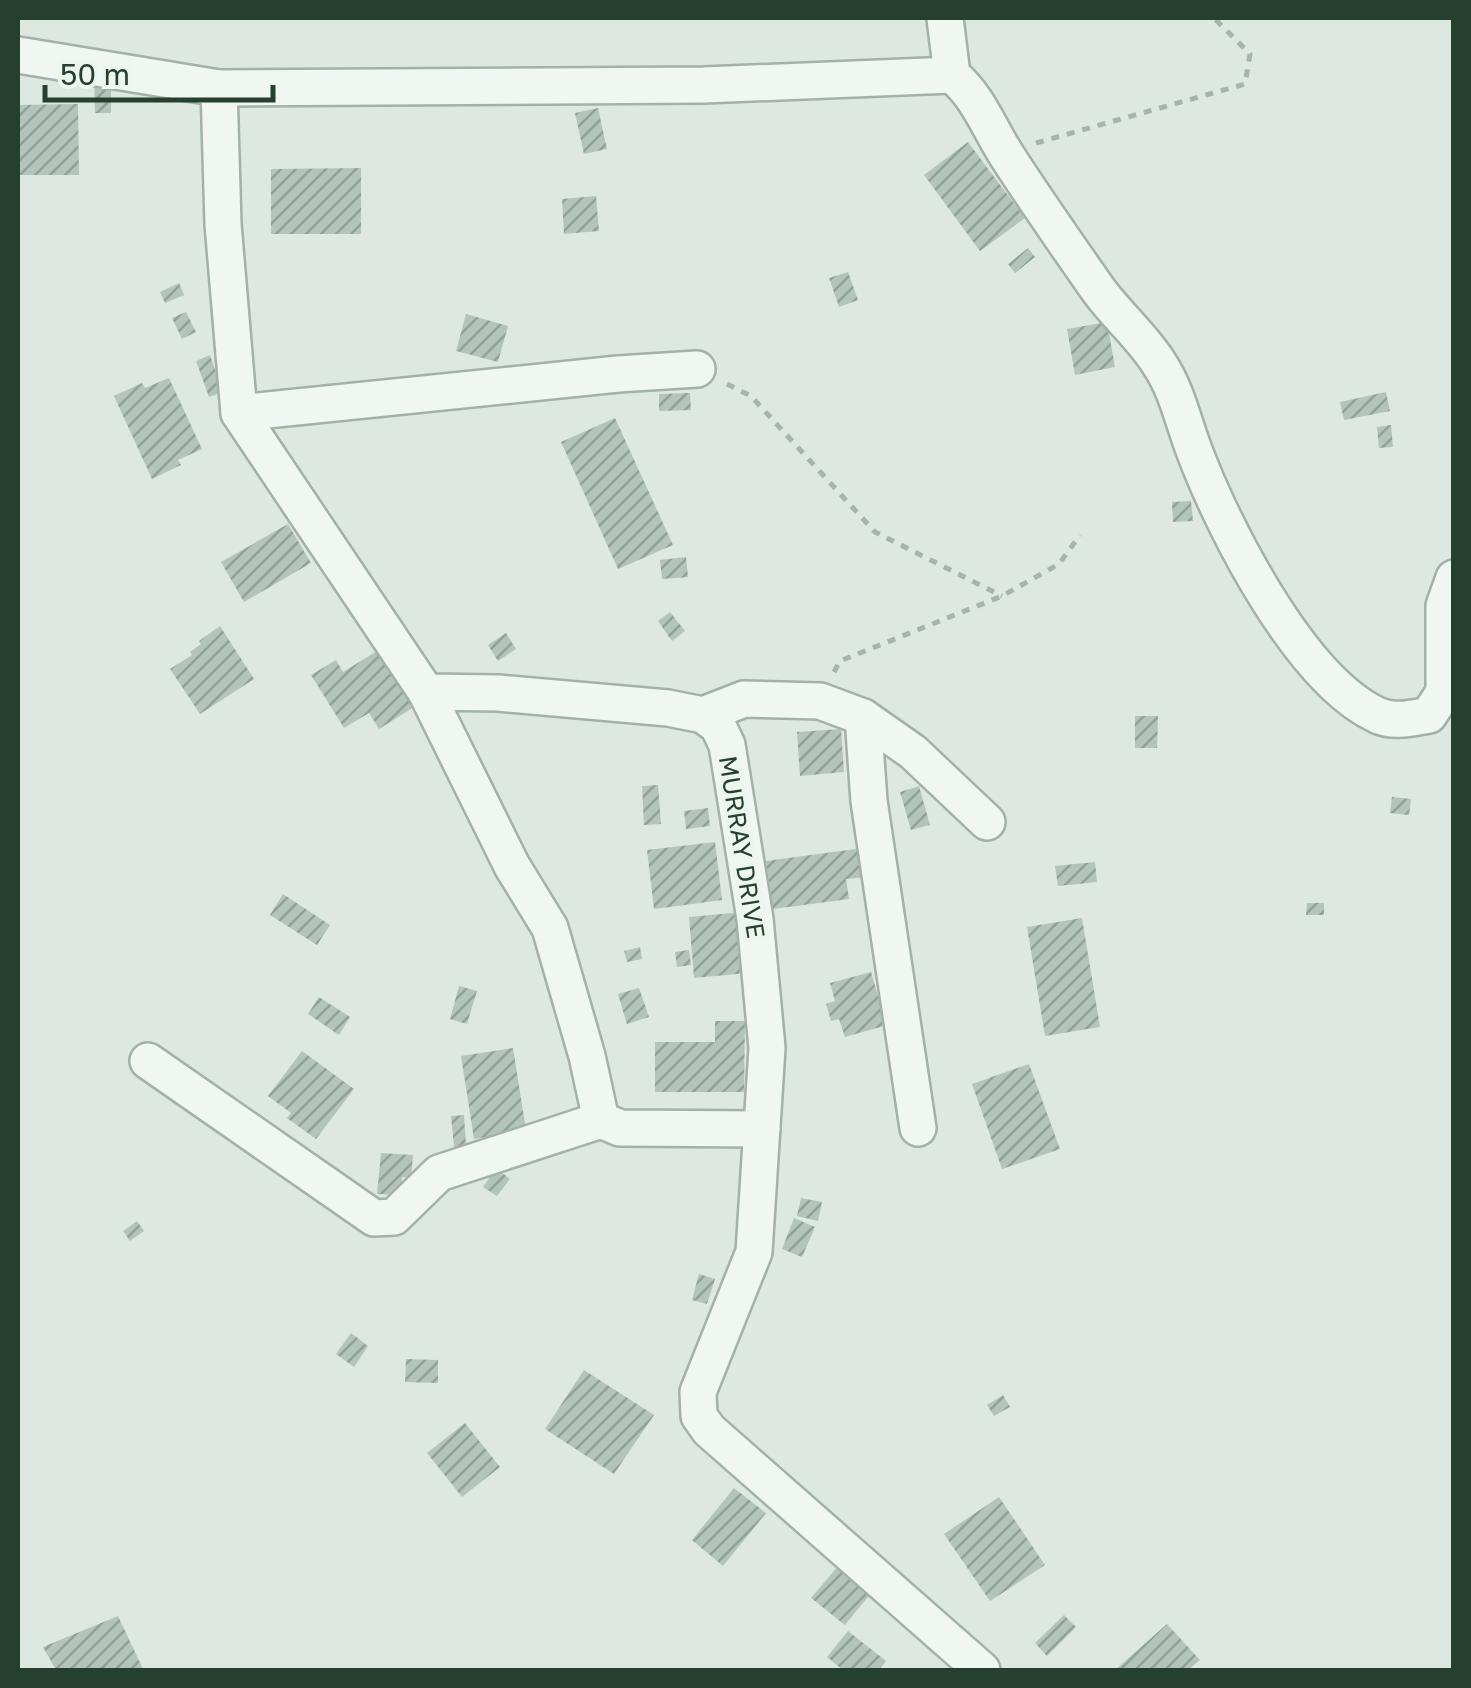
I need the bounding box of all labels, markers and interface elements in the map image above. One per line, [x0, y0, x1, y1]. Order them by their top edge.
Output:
scale bar [45, 40, 272, 102]
text: 50 m [60, 56, 130, 92]
street label: MURRAY DRIVE [713, 753, 772, 941]

